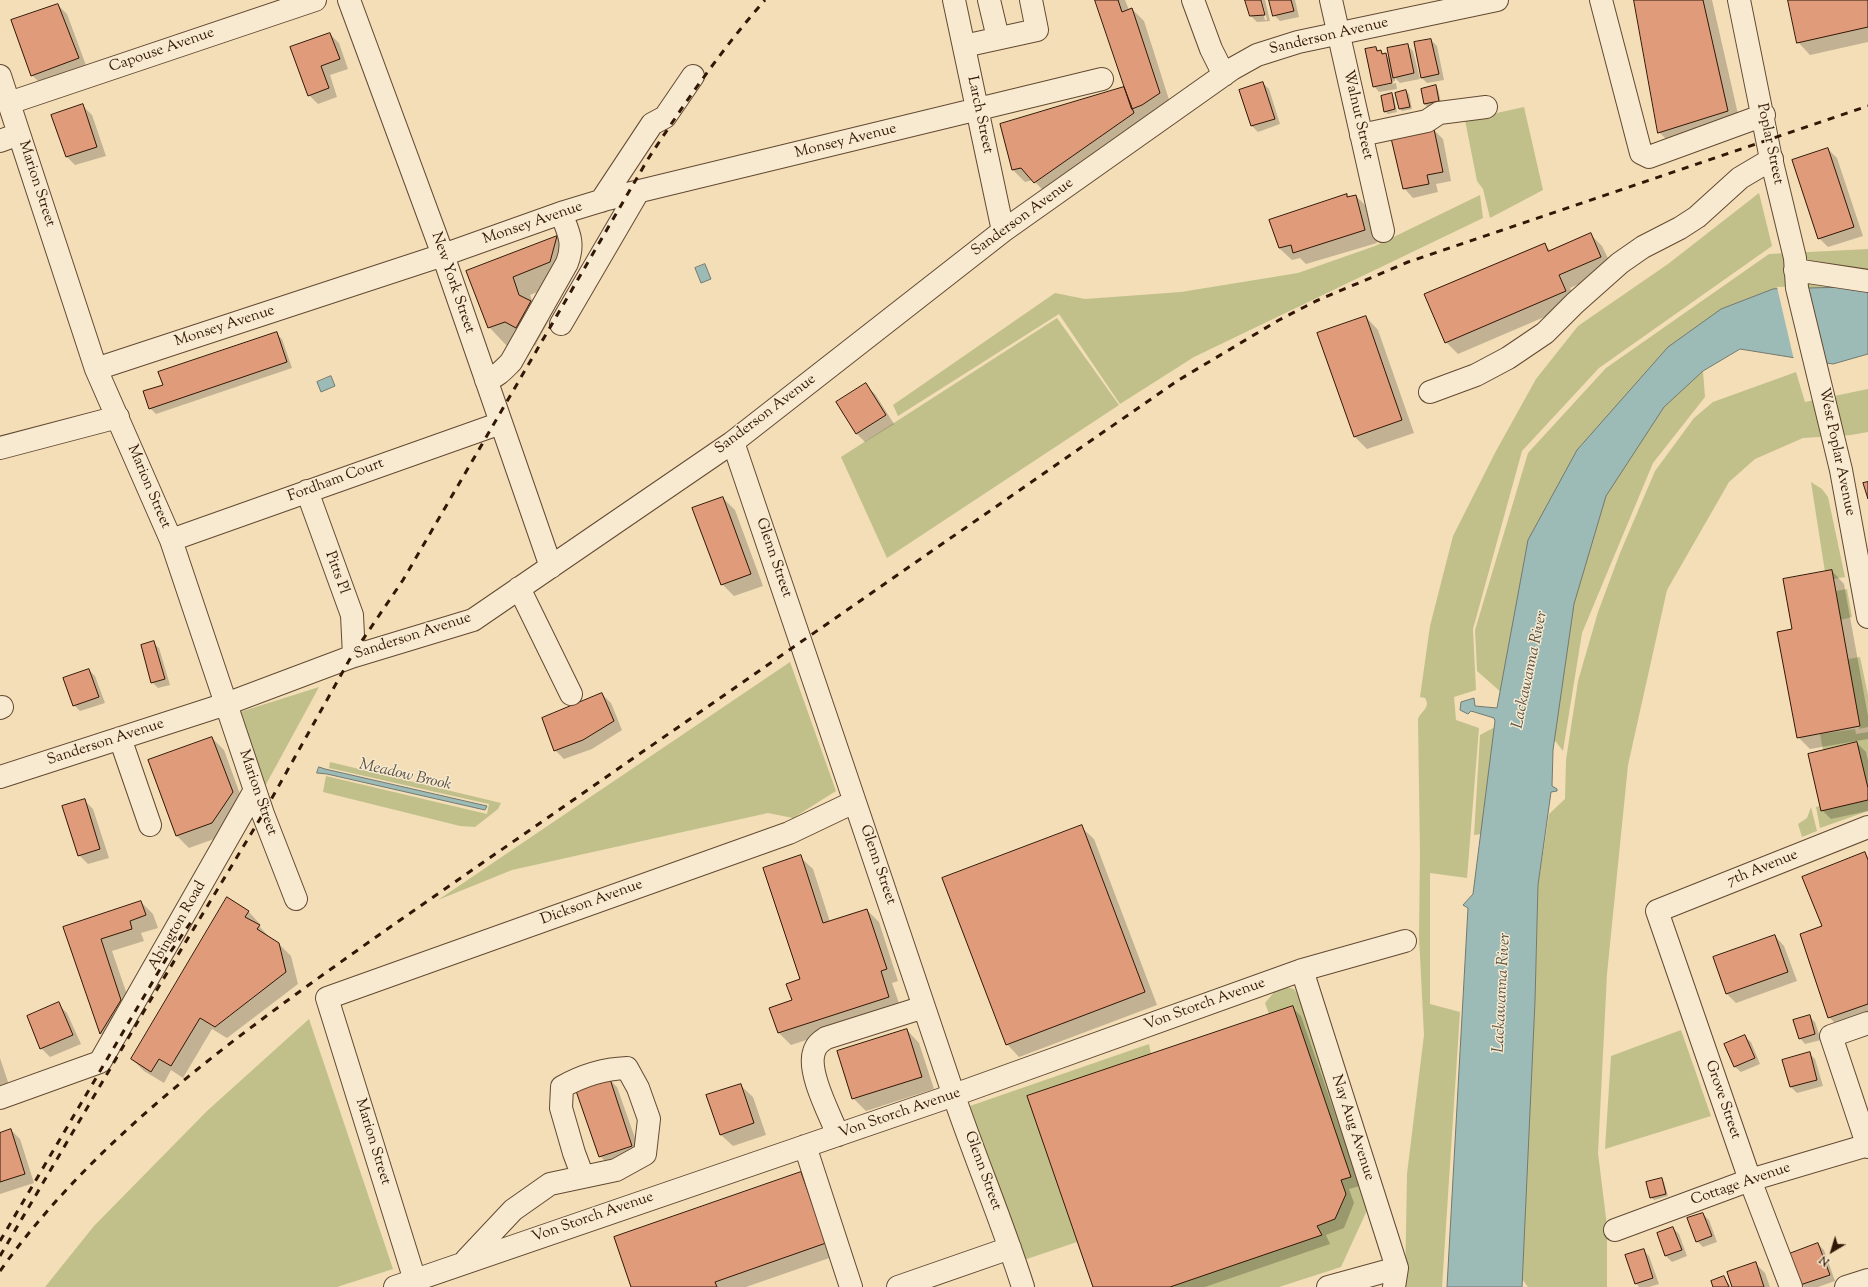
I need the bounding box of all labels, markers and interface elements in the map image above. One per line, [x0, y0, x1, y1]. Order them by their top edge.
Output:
street label: Sanderson Avenue [1268, 15, 1390, 59]
street label: Capouse Avenue [107, 25, 217, 77]
street label: Walnut Street [1338, 69, 1376, 161]
street label: Larch Street [962, 75, 996, 155]
street label: Poplar Street [1752, 102, 1786, 186]
street label: Monsey Avenue [793, 121, 899, 163]
street label: Marion Street [14, 139, 58, 229]
street label: Sanderson Avenue [968, 175, 1078, 261]
street label: Monsey Avenue [481, 199, 585, 249]
street label: New York Street [426, 230, 478, 336]
street label: Monsey Avenue [173, 302, 277, 352]
street label: Sanderson Avenue [712, 371, 820, 459]
street label: West Poplar Avenue [1814, 386, 1858, 518]
street label: Marion Street [122, 442, 174, 532]
street label: Fordham Court [285, 455, 387, 507]
street label: Glenn Street [751, 516, 795, 600]
street label: Pitts Pl [320, 549, 352, 597]
water label: Lackawanna River [1509, 609, 1553, 731]
street label: Sanderson Avenue [352, 610, 474, 664]
street label: Sanderson Avenue [45, 716, 167, 770]
street label: Marion Street [234, 748, 280, 838]
water label: Meadow Brook [357, 756, 453, 796]
street label: Glenn Street [855, 823, 899, 907]
street label: 7th Avenue [1725, 847, 1801, 891]
street label: Dickson Avenue [539, 876, 645, 930]
street label: Abington Road [145, 878, 211, 974]
water label: Lackawanna River [1490, 933, 1516, 1053]
street label: Von Storch Avenue [1142, 975, 1268, 1035]
street label: Grove Street [1700, 1058, 1744, 1142]
street label: Nay Aug Avenue [1326, 1073, 1378, 1183]
street label: Von Storch Avenue [837, 1085, 963, 1143]
street label: Marion Street [350, 1097, 394, 1187]
street label: Glenn Street [959, 1129, 1005, 1213]
street label: Cottage Avenue [1689, 1160, 1793, 1210]
street label: Von Storch Avenue [530, 1189, 656, 1247]
north arrow [1812, 1231, 1852, 1271]
text: N [1816, 1251, 1833, 1269]

